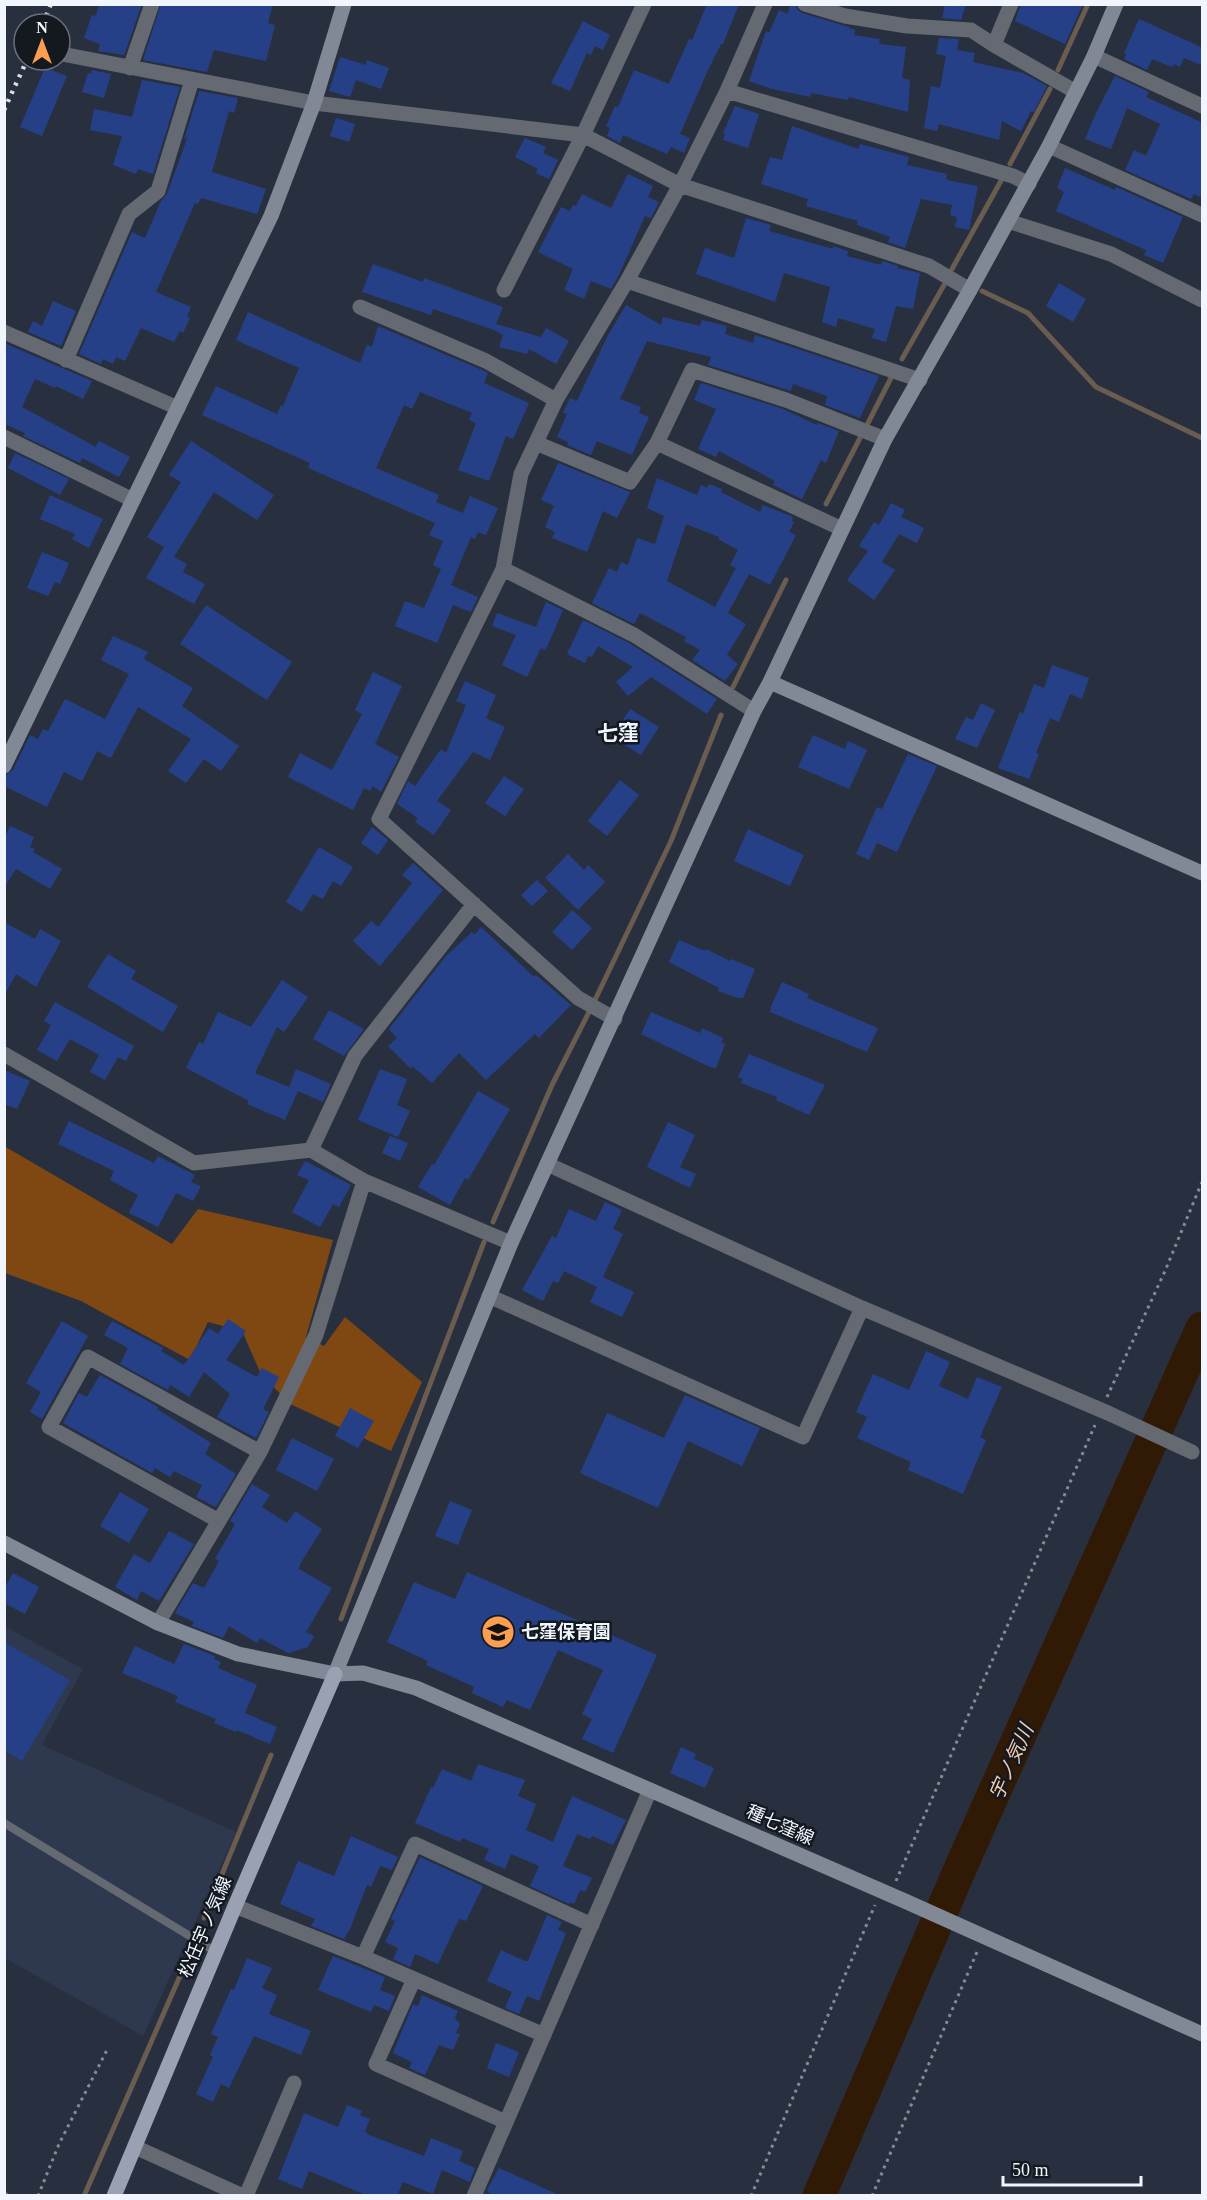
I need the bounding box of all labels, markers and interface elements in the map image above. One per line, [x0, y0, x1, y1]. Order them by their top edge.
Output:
north arrow [12, 12, 72, 72]
text: N [36, 19, 48, 36]
district label: 七窪 [597, 721, 639, 745]
school or university icon: 七窪保育園 [480, 1614, 516, 1650]
place label: 七窪保育園 [521, 1622, 611, 1642]
water label: 宇ノ気川 [985, 1719, 1038, 1803]
street label: 種七窪線 [743, 1801, 817, 1849]
street label: 松任宇ノ気線 [175, 1873, 235, 1981]
scale bar [1003, 2149, 1141, 2187]
text: 50 m [1012, 2160, 1049, 2180]

